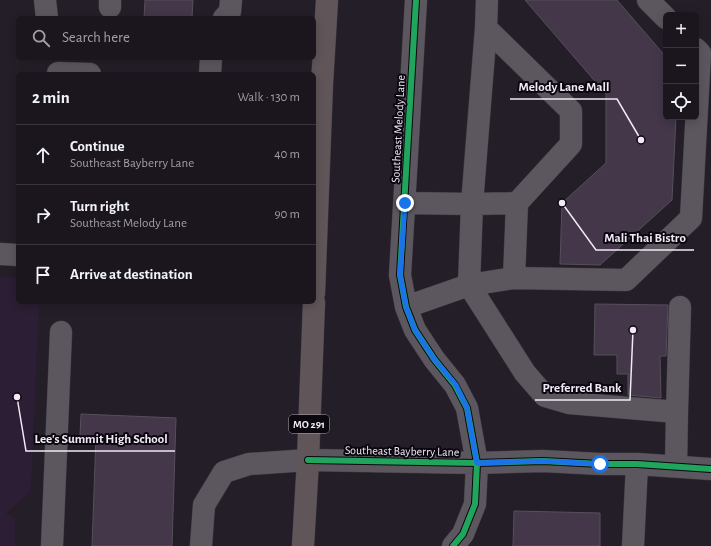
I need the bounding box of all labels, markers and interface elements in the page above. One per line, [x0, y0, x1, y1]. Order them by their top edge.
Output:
map controls [663, 12, 699, 120]
button: + [663, 12, 699, 48]
search box [16, 16, 316, 60]
icon: search [30, 27, 52, 49]
text: Search here [62, 30, 130, 45]
button: − [663, 48, 699, 84]
callout: Melody Lane Mall [510, 74, 617, 99]
street label: Southeast Melody Lane [389, 75, 408, 183]
text: Melody Lane Mall [519, 81, 609, 94]
button: locate [663, 84, 699, 120]
text: 2 min [32, 89, 70, 106]
text: Walk · 130 m [237, 91, 300, 104]
text: Continue [70, 139, 125, 154]
icon: ahead [32, 144, 54, 166]
text: 40 m [274, 148, 300, 161]
text: Southeast Bayberry Lane [70, 157, 194, 170]
route end [396, 194, 414, 212]
text: Turn right [70, 199, 129, 214]
icon: right [32, 204, 54, 226]
text: 90 m [274, 208, 300, 221]
text: Southeast Melody Lane [70, 217, 187, 230]
callout: Mali Thai Bistro [596, 225, 694, 250]
text: Mali Thai Bistro [604, 232, 686, 245]
icon: arrive [32, 264, 54, 286]
text: Arrive at destination [70, 267, 193, 282]
callout: Preferred Bank [535, 375, 630, 400]
text: Preferred Bank [542, 382, 622, 395]
road number: MO 291 [289, 415, 329, 433]
callout: Lee's Summit High School [26, 426, 175, 451]
text: Lee's Summit High School [34, 433, 168, 446]
street label: Southeast Bayberry Lane [345, 444, 459, 459]
route start [591, 455, 609, 473]

